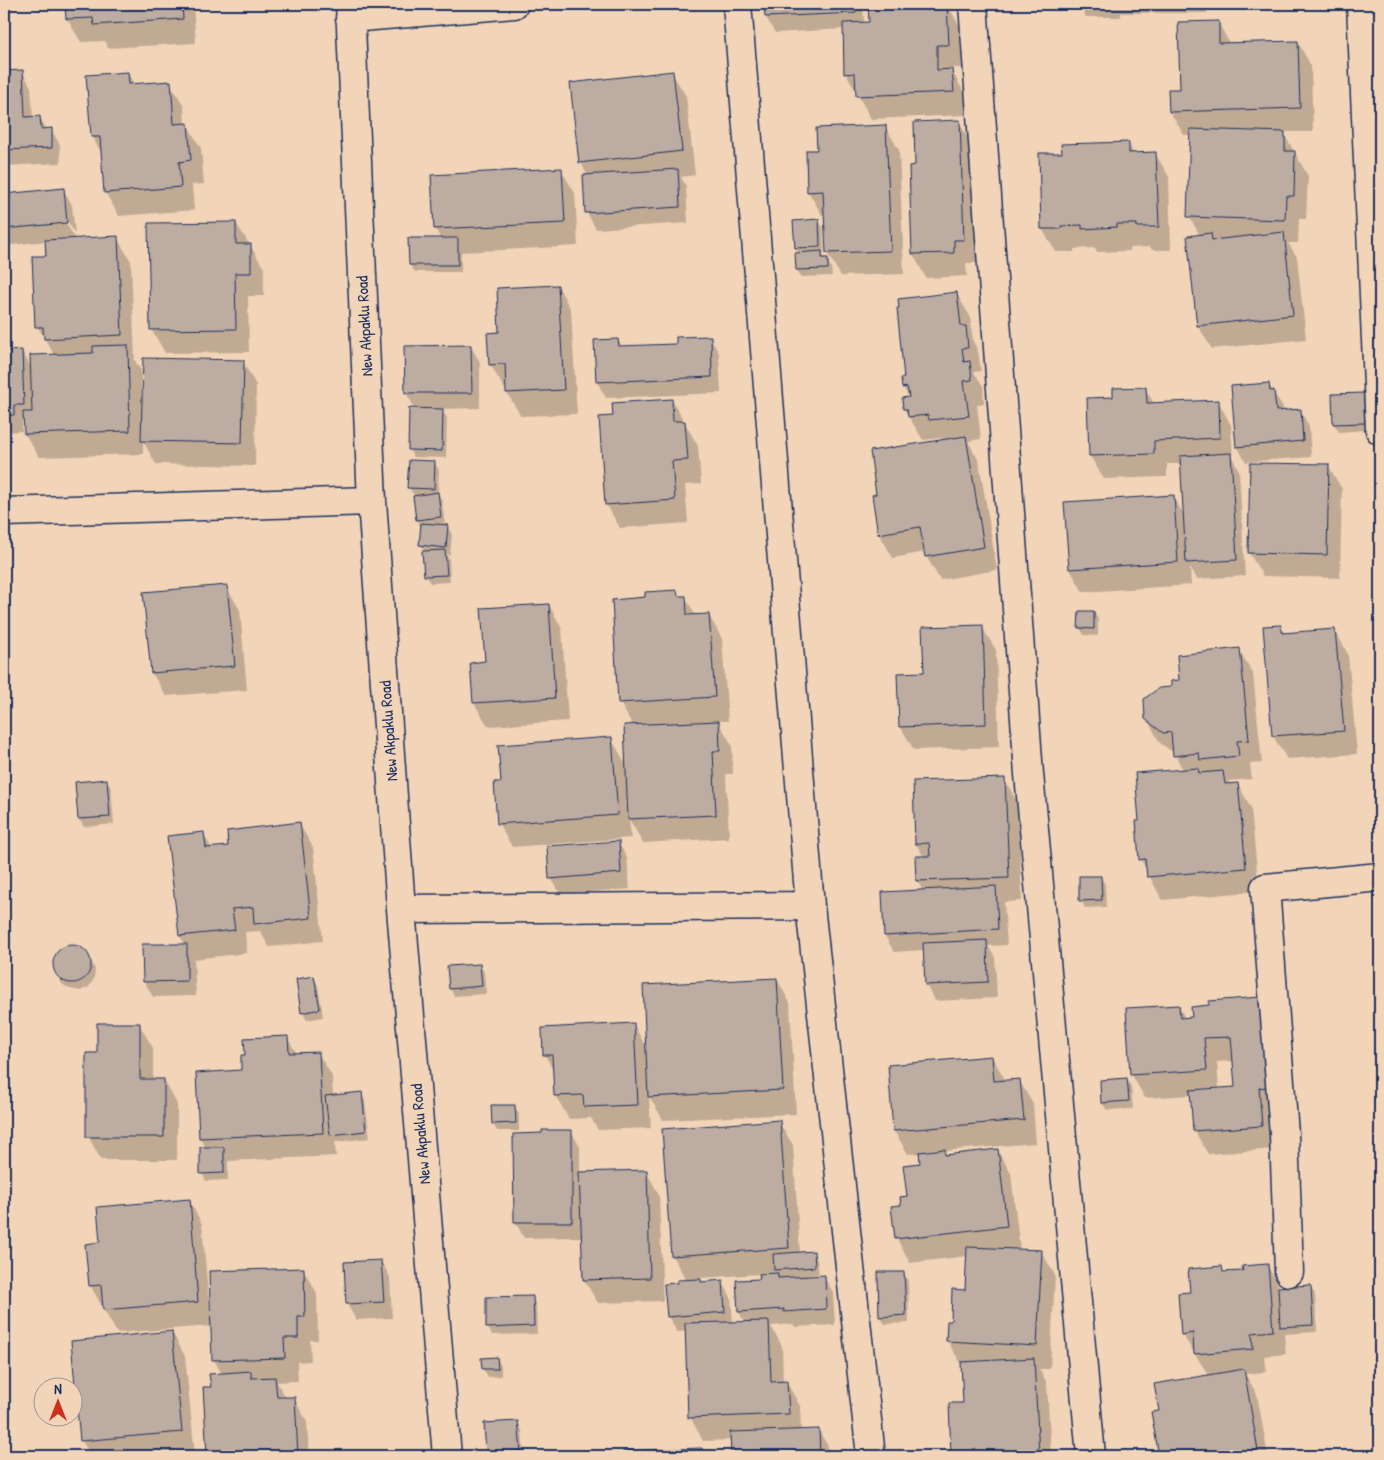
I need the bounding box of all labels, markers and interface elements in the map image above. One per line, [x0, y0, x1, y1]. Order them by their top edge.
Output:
street label: New Akpaklu Road [350, 275, 378, 377]
street label: New Akpaklu Road [374, 680, 402, 782]
street label: New Akpaklu Road [405, 1083, 435, 1185]
north arrow [32, 1378, 82, 1428]
text: N [54, 1379, 62, 1398]

